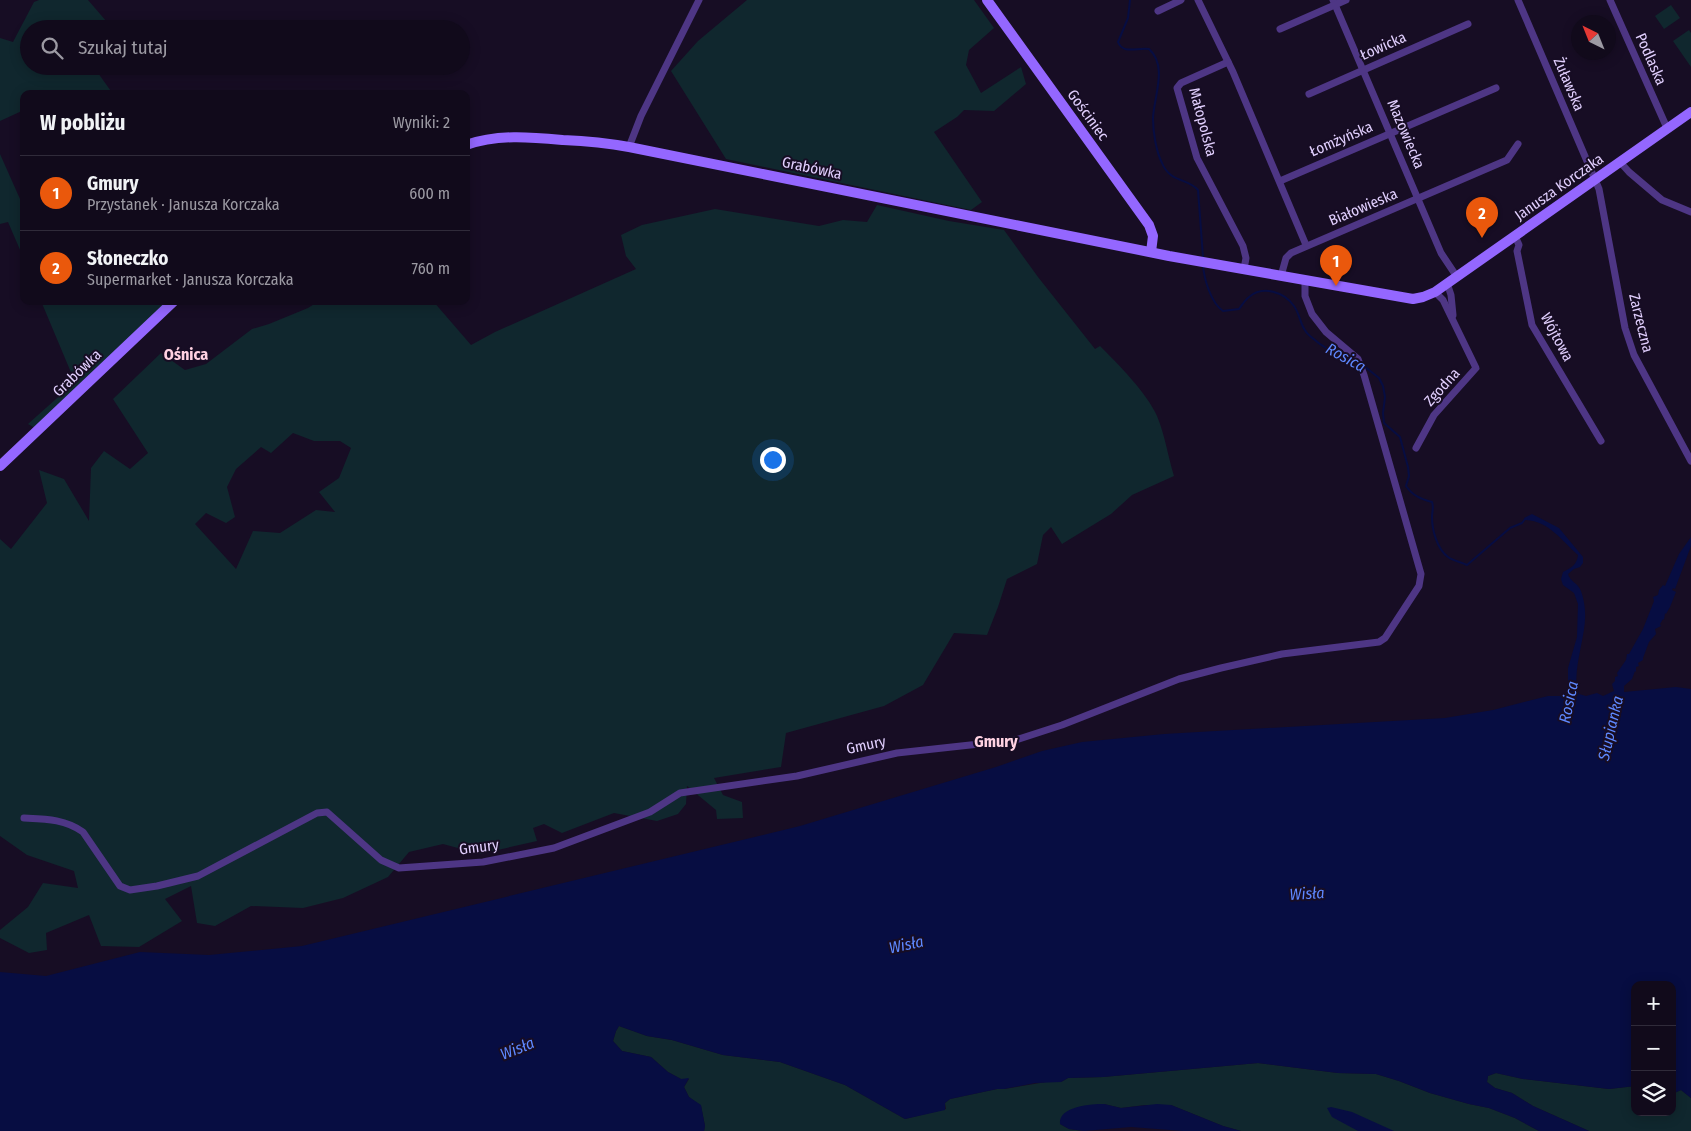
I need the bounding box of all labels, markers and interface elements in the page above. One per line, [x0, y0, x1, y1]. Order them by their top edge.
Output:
north arrow [1571, 15, 1616, 60]
search box [20, 20, 470, 75]
street label: Łowicka [1357, 28, 1409, 64]
street label: Podlaska [1632, 30, 1670, 88]
icon: search [38, 34, 66, 62]
text: Szukaj tutaj [78, 36, 168, 59]
street label: Żuławska [1550, 54, 1588, 114]
street label: Gościniec [1063, 86, 1113, 144]
street label: Małopolska [1185, 86, 1221, 158]
street label: Mazowiecka [1383, 97, 1429, 171]
text: W pobliżu [40, 110, 125, 136]
text: Wyniki: 2 [393, 113, 450, 132]
street label: Łomżyńska [1307, 118, 1375, 160]
street label: Janusza Korczaka [1511, 150, 1607, 224]
street label: Grabówka [781, 153, 843, 183]
text: Gmury [87, 172, 139, 195]
text: 1 [53, 184, 59, 203]
text: 600 m [409, 184, 450, 203]
street label: Białowieska [1326, 184, 1400, 230]
text: Przystanek · Janusza Korczaka [87, 195, 280, 214]
pin: 2 [1466, 197, 1498, 238]
pin: 1 [1320, 245, 1352, 286]
text: Słoneczko [87, 247, 168, 270]
text: 2 [52, 259, 60, 278]
text: 760 m [412, 259, 450, 278]
text: Supermarket · Janusza Korczaka [87, 270, 294, 289]
street label: Zarzeczna [1625, 292, 1657, 354]
street label: Wójtowa [1537, 310, 1577, 364]
water label: Rosica [1323, 339, 1369, 376]
district label: Ośnica [164, 345, 208, 364]
street label: Grabówka [49, 346, 105, 400]
street label: Zgodna [1420, 364, 1464, 410]
your location [760, 447, 786, 473]
water label: Rosica [1555, 679, 1582, 725]
water label: Słupianka [1594, 694, 1627, 763]
street label: Gmury [845, 732, 888, 758]
district label: Gmury [974, 732, 1018, 751]
street label: Gmury [458, 836, 500, 858]
water label: Wisła [1289, 883, 1325, 904]
water label: Wisła [887, 932, 925, 957]
map controls [1631, 981, 1676, 1116]
button: + [1631, 981, 1676, 1026]
button: − [1631, 1026, 1676, 1071]
water label: Wisła [497, 1033, 537, 1064]
button: layers [1631, 1071, 1676, 1116]

